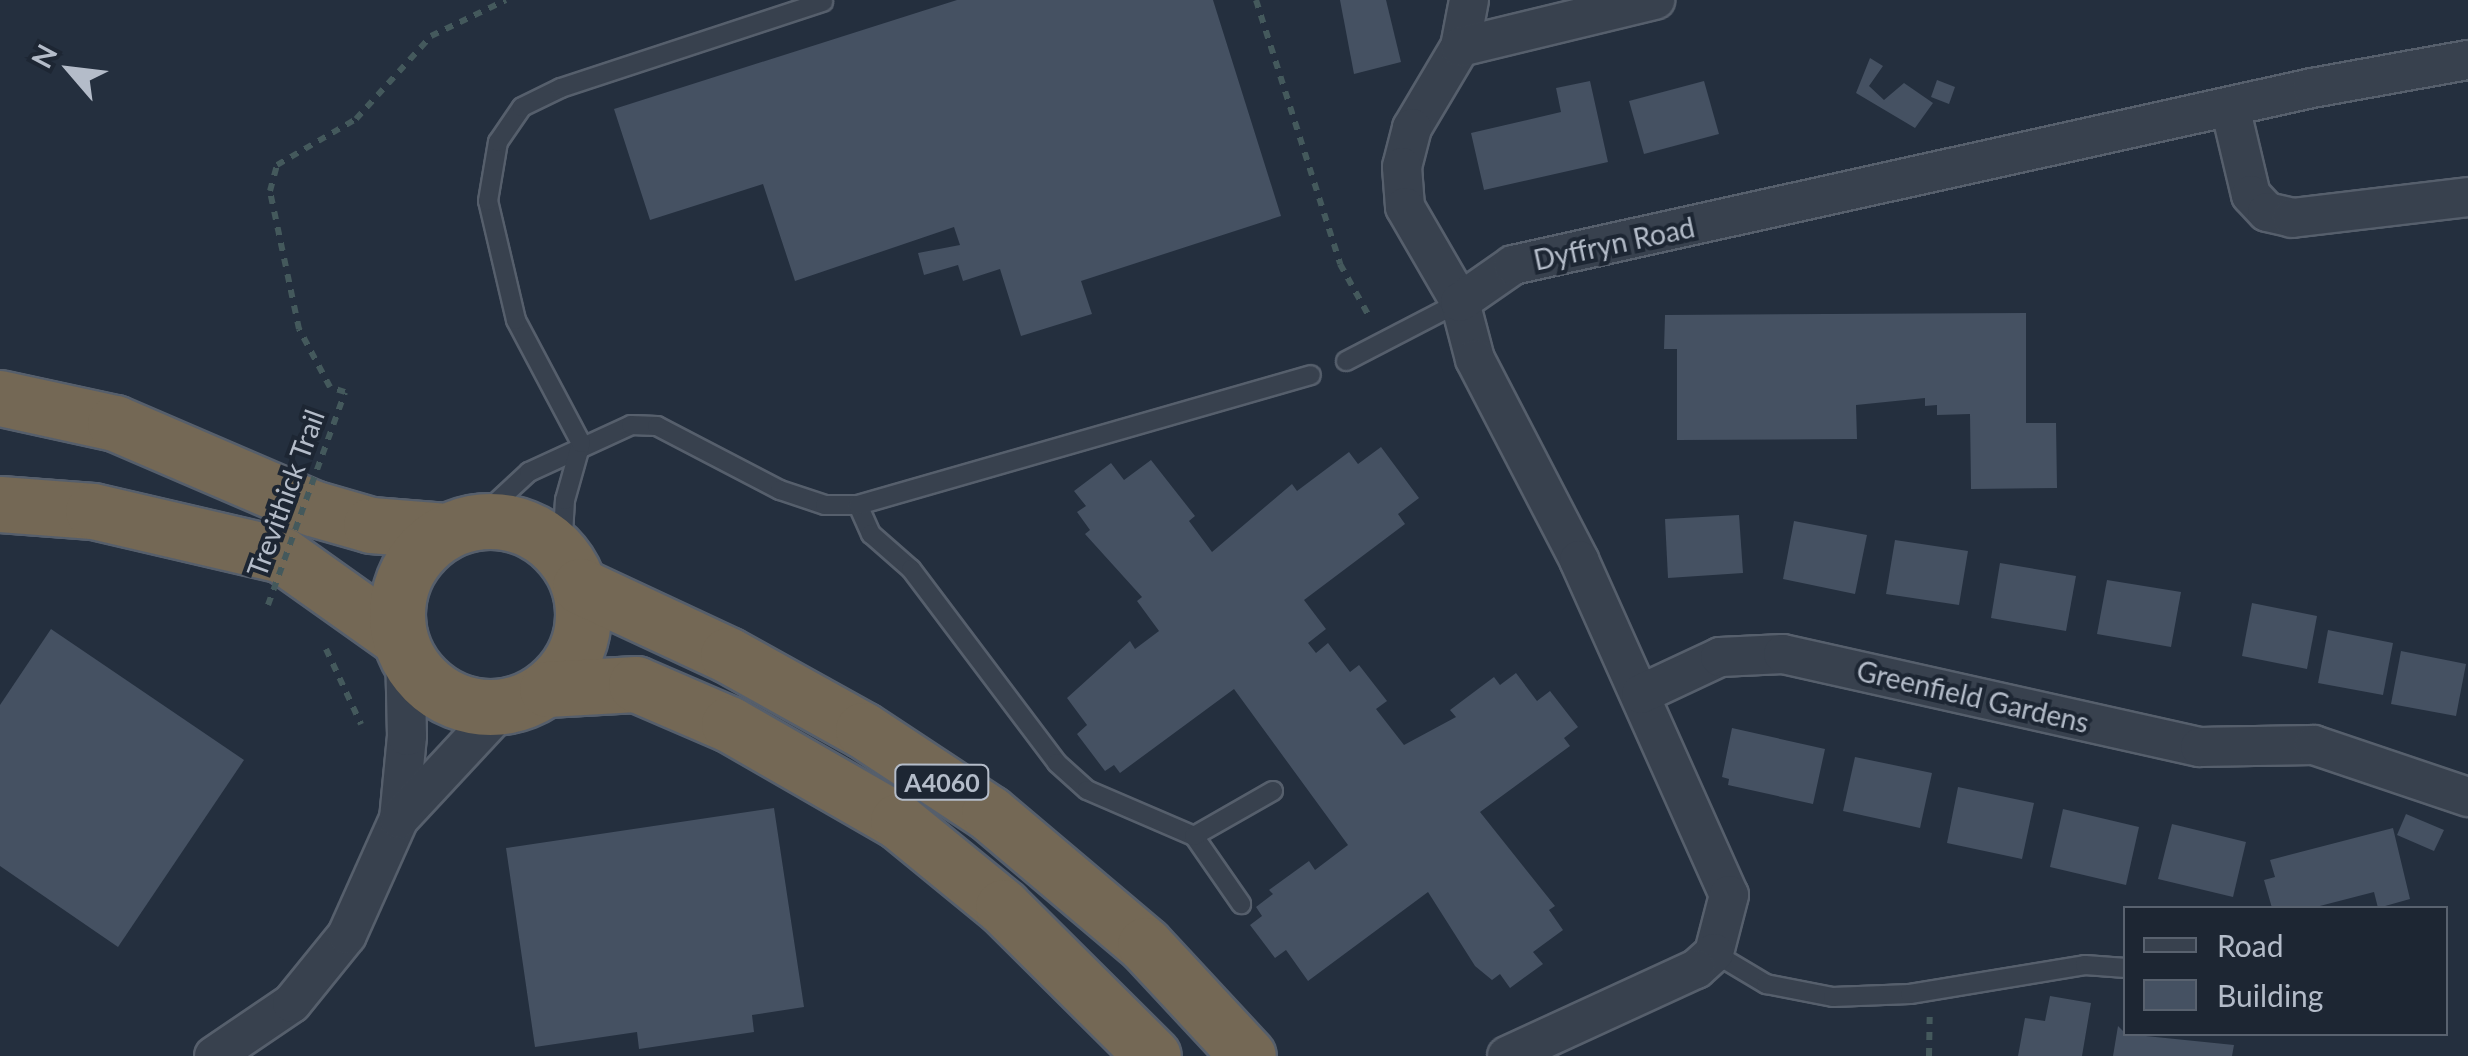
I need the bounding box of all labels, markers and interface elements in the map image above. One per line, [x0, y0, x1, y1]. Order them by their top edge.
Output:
north arrow [20, 20, 120, 120]
text: N [23, 38, 64, 73]
street label: Dyffryn Road [1530, 210, 1698, 276]
street label: Trevithick Trail [239, 404, 331, 582]
street label: Greenfield Gardens [1854, 653, 2092, 739]
road number: A4060 [892, 762, 992, 802]
legend [2123, 906, 2448, 1036]
text: Road [2217, 927, 2284, 963]
text: Building [2217, 977, 2323, 1013]

